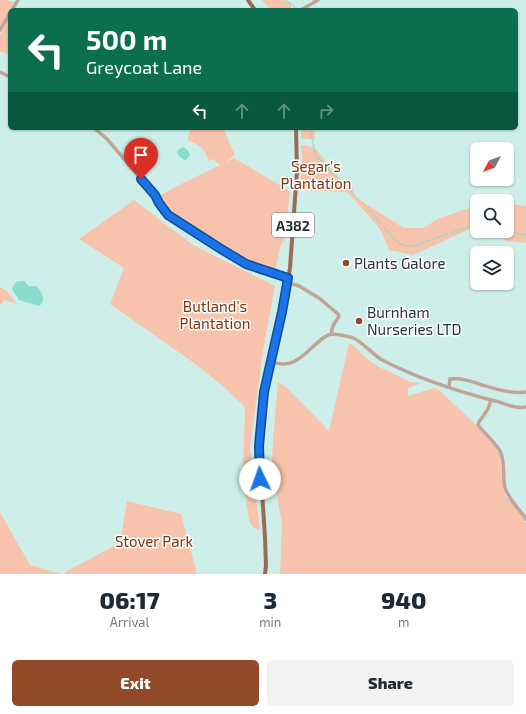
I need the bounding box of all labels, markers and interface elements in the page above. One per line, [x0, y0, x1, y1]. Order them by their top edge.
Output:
text: 500 m [86, 22, 168, 56]
icon: left [20, 24, 72, 76]
text: Greycoat Lane [86, 56, 202, 78]
icon: left [189, 100, 211, 122]
icon: ahead [231, 100, 253, 122]
icon: ahead [273, 100, 295, 122]
icon: right [315, 100, 337, 122]
pin [124, 138, 158, 179]
north arrow [470, 142, 514, 186]
map controls [470, 142, 514, 290]
icon: arrive [130, 144, 152, 166]
park label: Segar's Plantation [281, 157, 351, 192]
button: search [470, 194, 514, 238]
road number: A382 [272, 213, 314, 237]
button: layers [470, 246, 514, 290]
place label: Plants Galore [354, 254, 445, 272]
marker: Plants Galore [341, 258, 351, 268]
park label: Butland's Plantation [180, 297, 250, 332]
place label: Burnham Nurseries LTD [367, 303, 461, 338]
marker: Burnham Nurseries LTD [354, 316, 364, 326]
position arrow [239, 458, 281, 500]
park label: Stover Park [115, 532, 193, 550]
text: 06:17 [100, 585, 160, 614]
text: 3 [263, 585, 277, 614]
text: 940 [381, 585, 426, 614]
text: Arrival [110, 614, 149, 630]
text: min [259, 614, 281, 630]
text: m [398, 614, 409, 630]
button: Exit [12, 660, 259, 706]
button: Share [267, 660, 514, 706]

